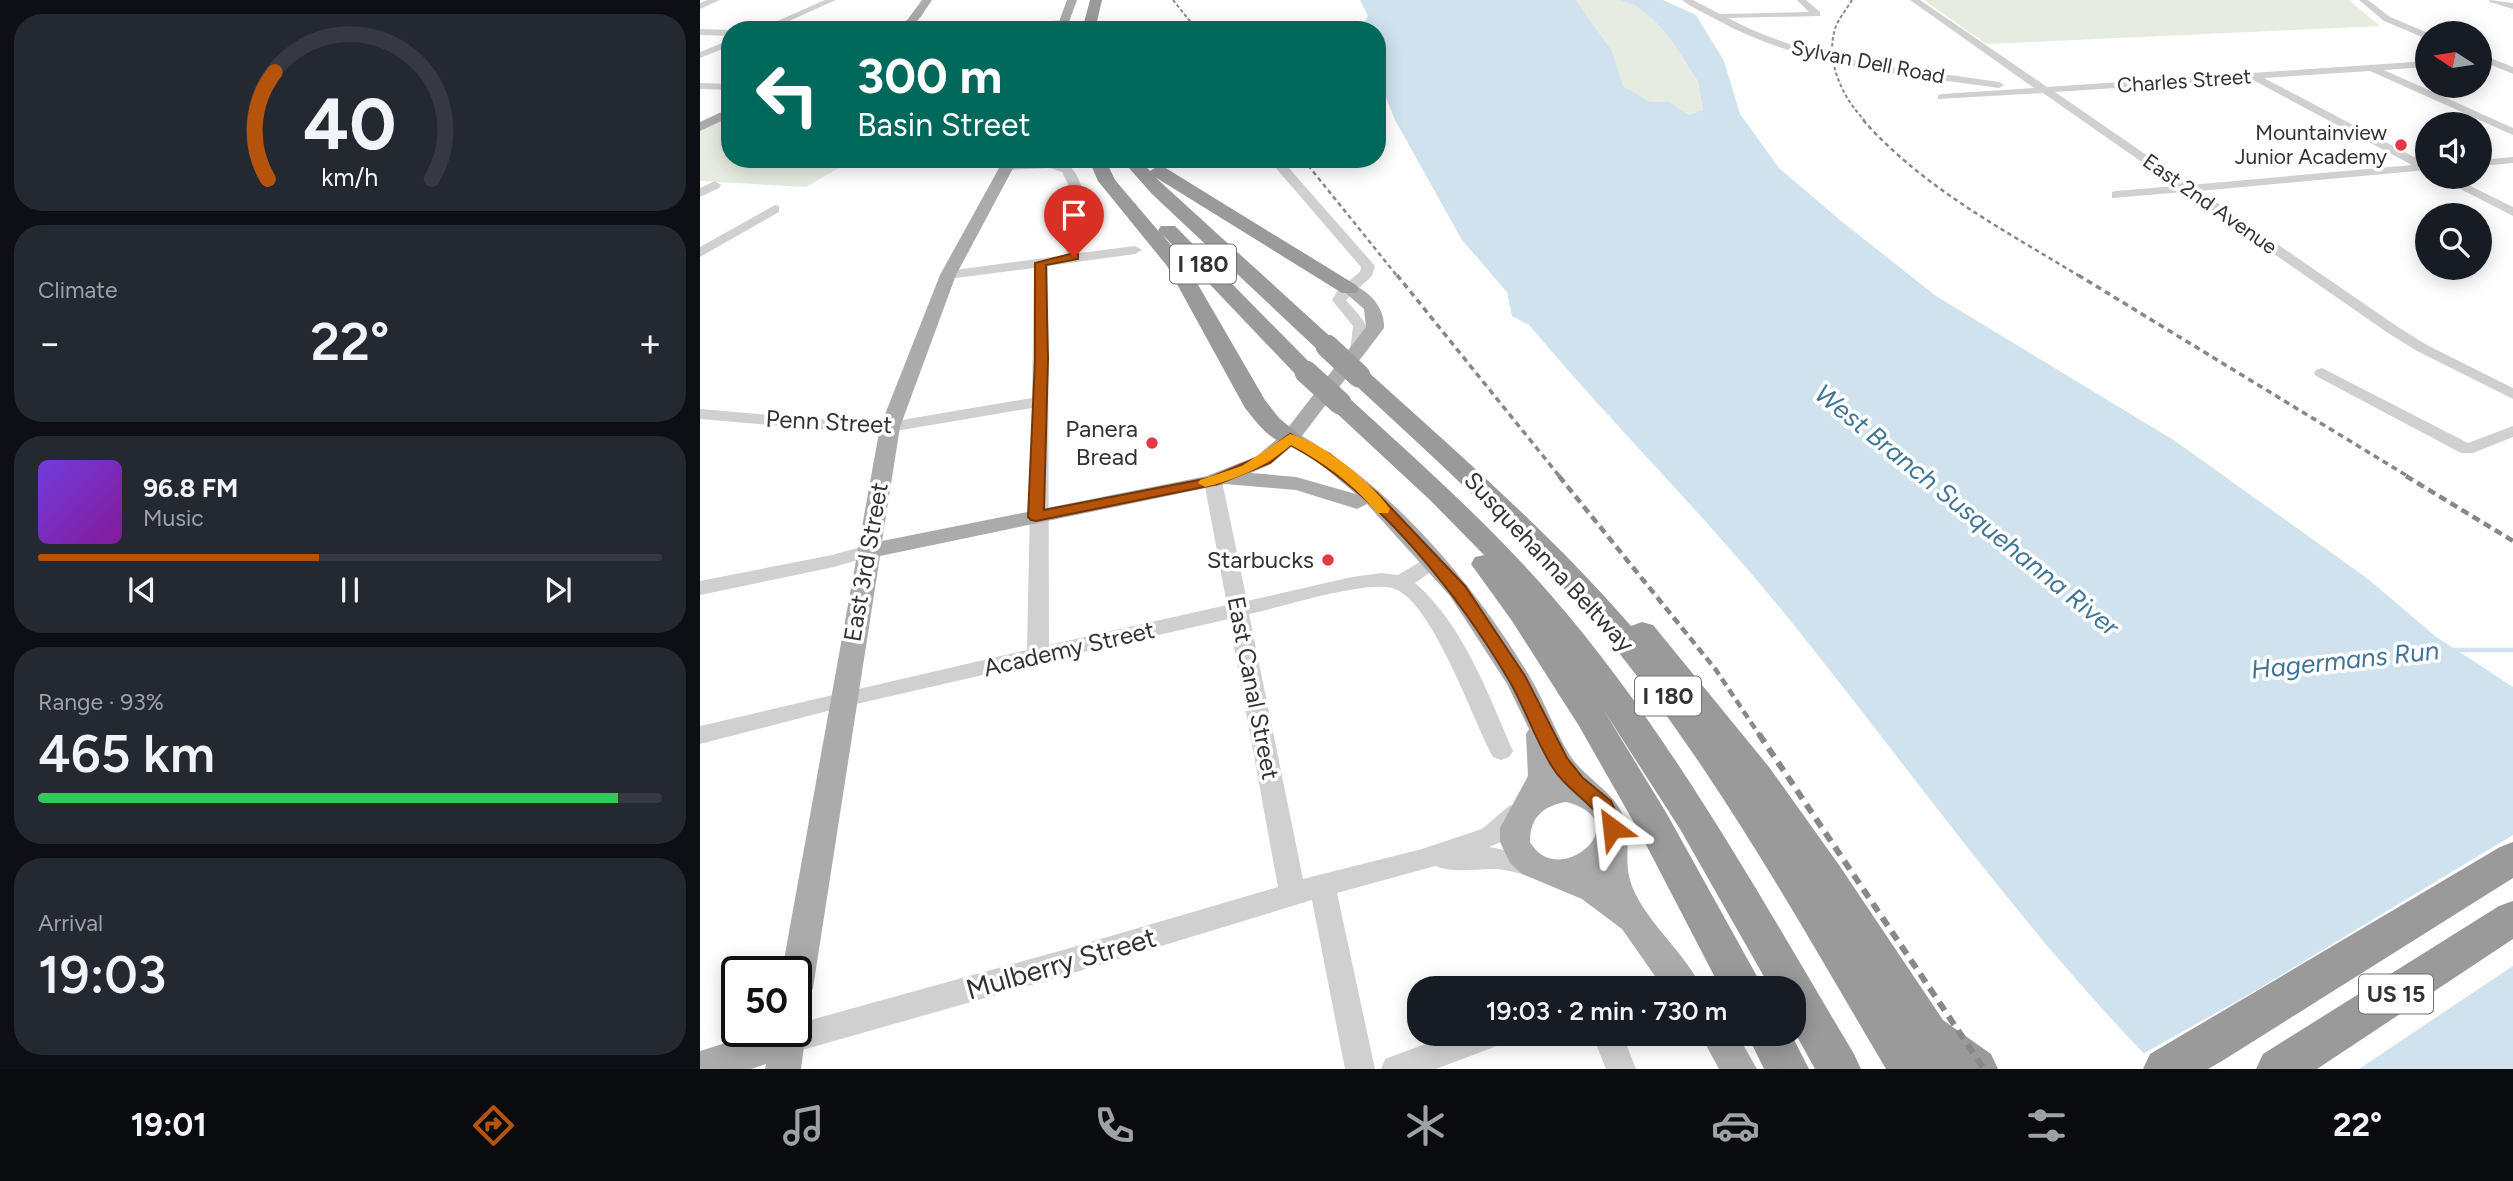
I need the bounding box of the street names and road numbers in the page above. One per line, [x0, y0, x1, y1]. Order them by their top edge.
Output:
street label: Sylvan Dell Road [1789, 34, 1947, 89]
street label: Charles Street [2116, 63, 2252, 98]
street label: East 2nd Avenue [2138, 148, 2282, 259]
road number: I 180 [1170, 244, 1236, 284]
street label: Penn Street [765, 404, 893, 439]
street label: Susquehanna Beltway [1458, 466, 1641, 658]
street label: East 3rd Street [837, 480, 894, 644]
street label: East Canal Street [1221, 594, 1285, 782]
street label: Academy Street [981, 615, 1157, 682]
road number: I 180 [1635, 676, 1701, 716]
street label: Mulberry Street [962, 920, 1160, 1006]
road number: US 15 [2359, 974, 2433, 1014]

